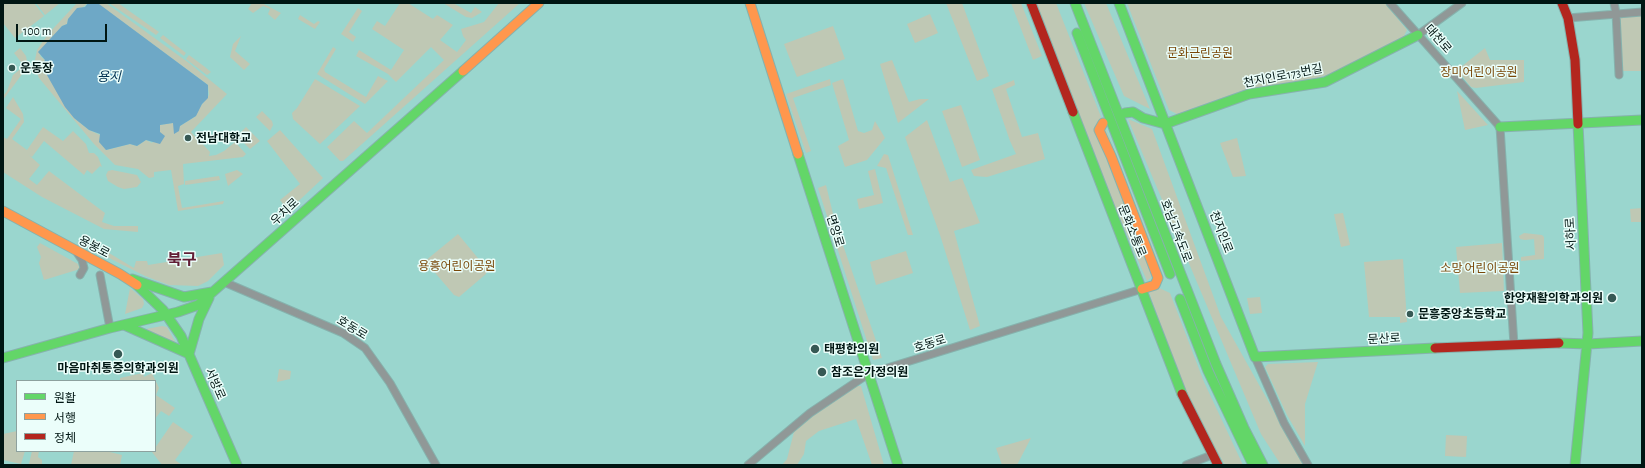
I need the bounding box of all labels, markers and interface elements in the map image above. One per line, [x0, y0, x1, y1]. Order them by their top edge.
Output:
scale bar [18, 16, 109, 42]
street label: 대천로 [1422, 22, 1454, 56]
text: 100 m [23, 25, 51, 37]
park label: 문화근린공원 [1167, 46, 1233, 60]
place label: 운동장 [20, 61, 53, 75]
street label: 천지인로173번길 [1242, 61, 1324, 91]
marker: 운동장 [7, 63, 17, 73]
park label: 장미어린이공원 [1440, 65, 1518, 79]
water label: 용지 [97, 69, 121, 85]
place label: 전남대학교 [196, 131, 251, 145]
marker: 전남대학교 [183, 133, 193, 143]
street label: 우치로 [268, 195, 302, 229]
street label: 호남고속도로 [1157, 197, 1195, 265]
street label: 문화소통로 [1115, 203, 1149, 259]
street label: 천지인로 [1206, 209, 1236, 255]
street label: 면앙로 [823, 213, 847, 249]
street label: 서하로 [1563, 217, 1579, 251]
street label: 용봉로 [76, 233, 112, 261]
district label: 북구 [167, 250, 197, 270]
park label: 용흥어린이공원 [418, 259, 496, 273]
park label: 소망 어린이공원 [1440, 261, 1520, 275]
place label: 한양재활의학과의원 [1504, 291, 1603, 305]
marker: 한양재활의학과의원 [1606, 292, 1618, 304]
place label: 문흥중앙초등학교 [1418, 307, 1506, 321]
marker: 문흥중앙초등학교 [1405, 309, 1415, 319]
street label: 호동로 [334, 313, 370, 343]
street label: 문산로 [1367, 331, 1401, 347]
street label: 호동로 [912, 332, 948, 356]
place label: 태평한의원 [824, 342, 879, 356]
marker: 태평한의원 [809, 343, 821, 355]
marker: 마음마취통증의학과의원 [112, 348, 124, 360]
place label: 마음마취통증의학과의원 [57, 361, 179, 375]
place label: 참조은가정의원 [831, 365, 908, 379]
street label: 서방로 [202, 366, 228, 402]
marker: 참조은가정의원 [816, 366, 828, 378]
legend [16, 380, 156, 452]
text: 원활 [54, 392, 76, 404]
text: 서행 [54, 412, 76, 424]
text: 정체 [54, 432, 76, 444]

